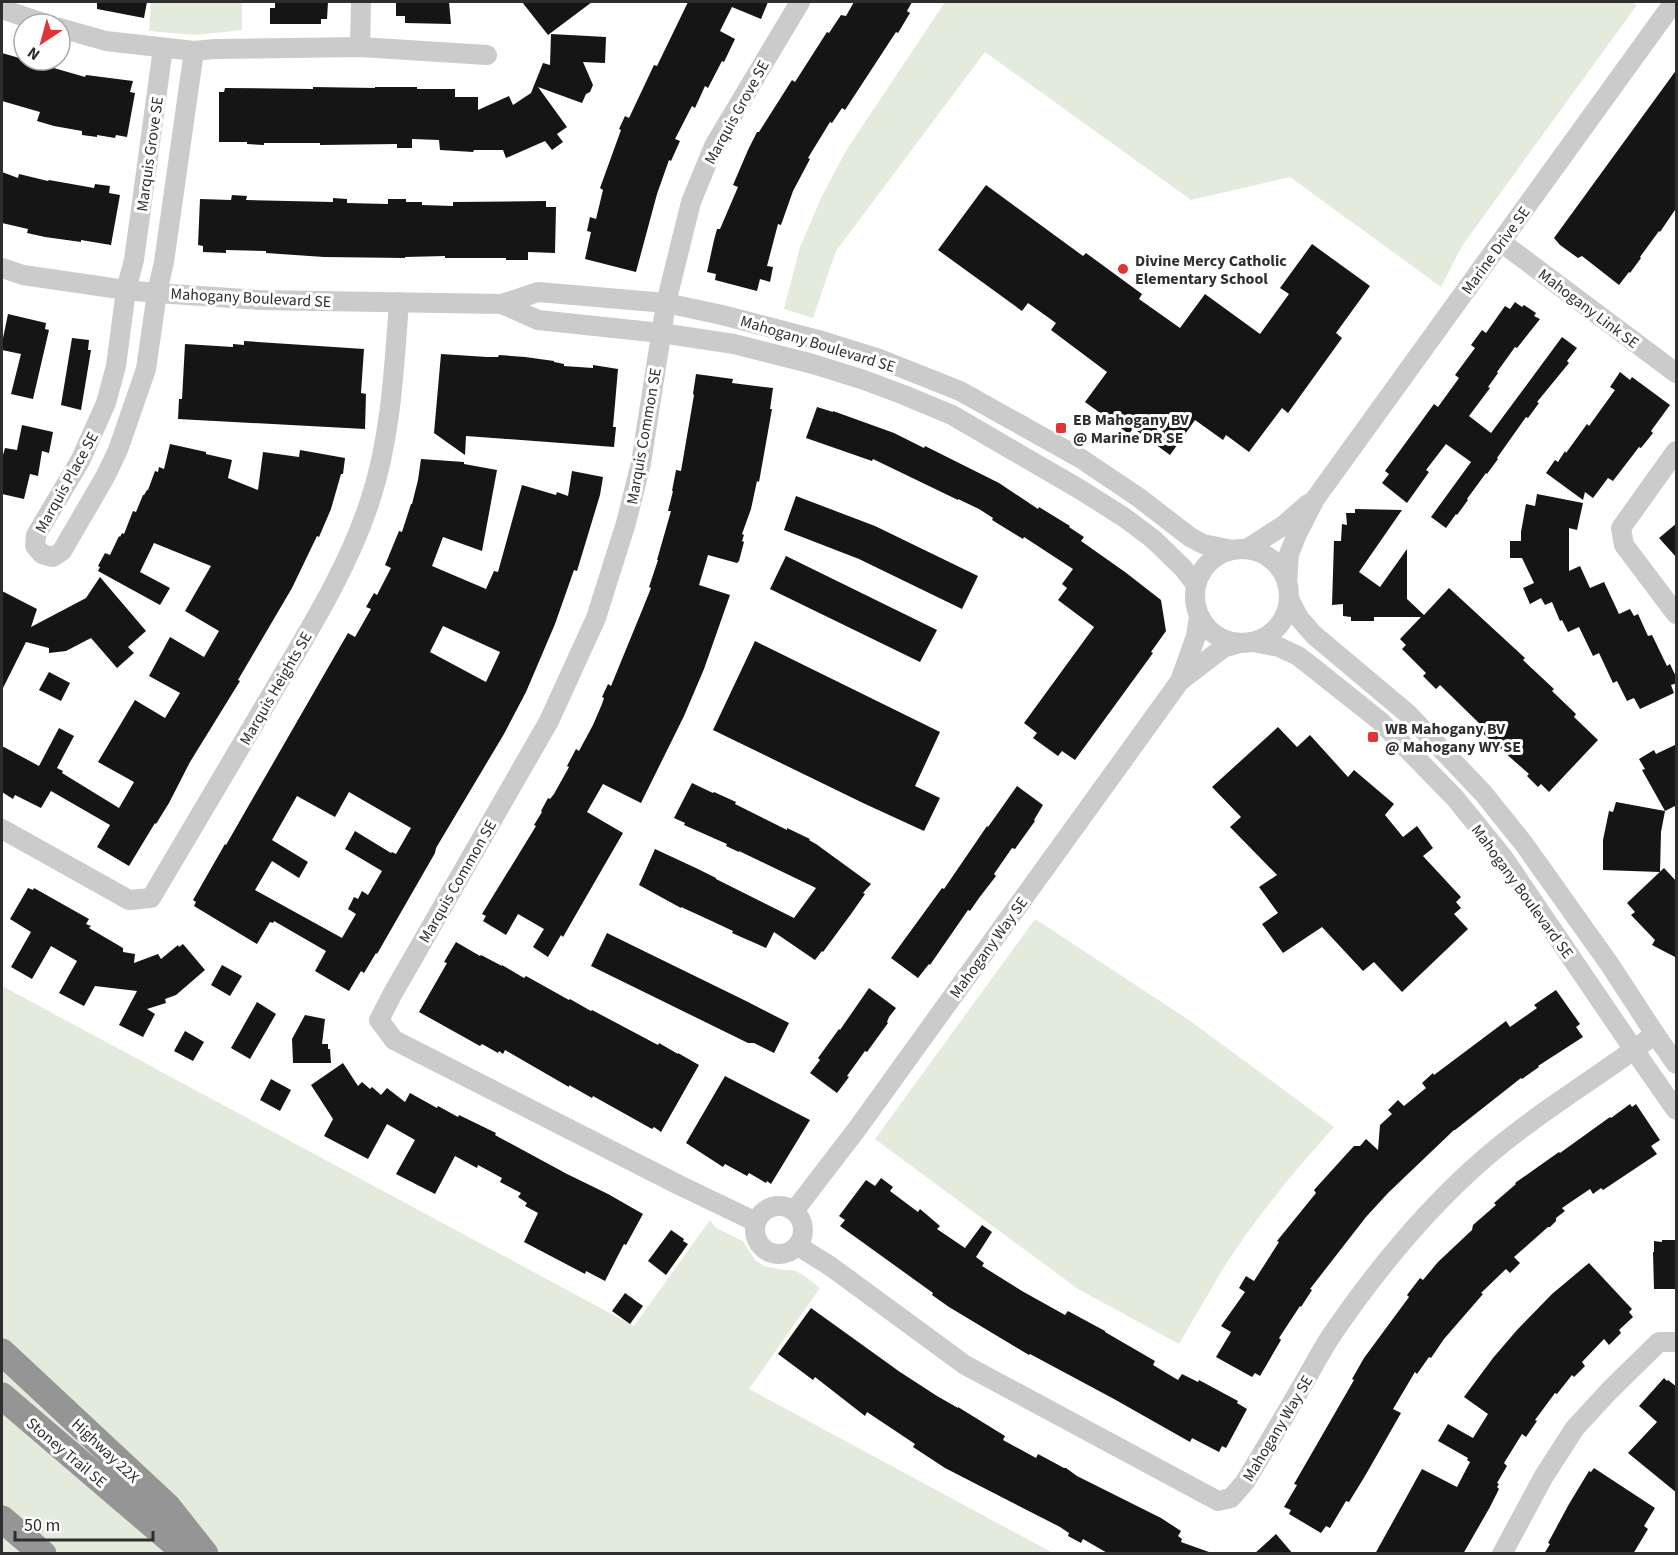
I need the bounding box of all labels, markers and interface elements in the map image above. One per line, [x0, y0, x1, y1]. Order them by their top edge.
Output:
north arrow [12, 12, 72, 72]
text: N [23, 41, 45, 65]
street label: Marquis Grove SE [699, 56, 775, 169]
street label: Marquis Grove SE [131, 95, 169, 213]
street label: Marine Drive SE [1456, 202, 1535, 299]
place label: Divine Mercy Catholic Elementary School [1135, 250, 1287, 290]
marker: Divine Mercy Catholic Elementary School [1116, 262, 1130, 276]
street label: Mahogany Link SE [1533, 264, 1643, 354]
street label: Mahogany Boulevard SE [170, 283, 332, 313]
street label: Mahogany Boulevard SE [738, 310, 898, 378]
street label: Marquis Common SE [621, 366, 667, 506]
place label: EB Mahogany BV @ Marine DR SE [1073, 409, 1190, 449]
marker: EB Mahogany BV @ Marine DR SE [1054, 421, 1068, 435]
street label: Marquis Place SE [30, 428, 104, 537]
street label: Marquis Heights SE [234, 628, 317, 749]
place label: WB Mahogany BV @ Mahogany WY SE [1385, 718, 1521, 758]
marker: WB Mahogany BV @ Mahogany WY SE [1366, 730, 1380, 744]
street label: Marquis Common SE [414, 816, 502, 947]
street label: Mahogany Boulevard SE [1466, 820, 1578, 963]
street label: Mahogany Way SE [945, 892, 1033, 1003]
street label: Mahogany Way SE [1237, 1371, 1318, 1486]
street label: Stoney Trail SE [21, 1413, 111, 1493]
street label: Highway 22X [67, 1414, 144, 1488]
scale bar [15, 1504, 153, 1542]
text: 50 m [24, 1513, 60, 1538]

